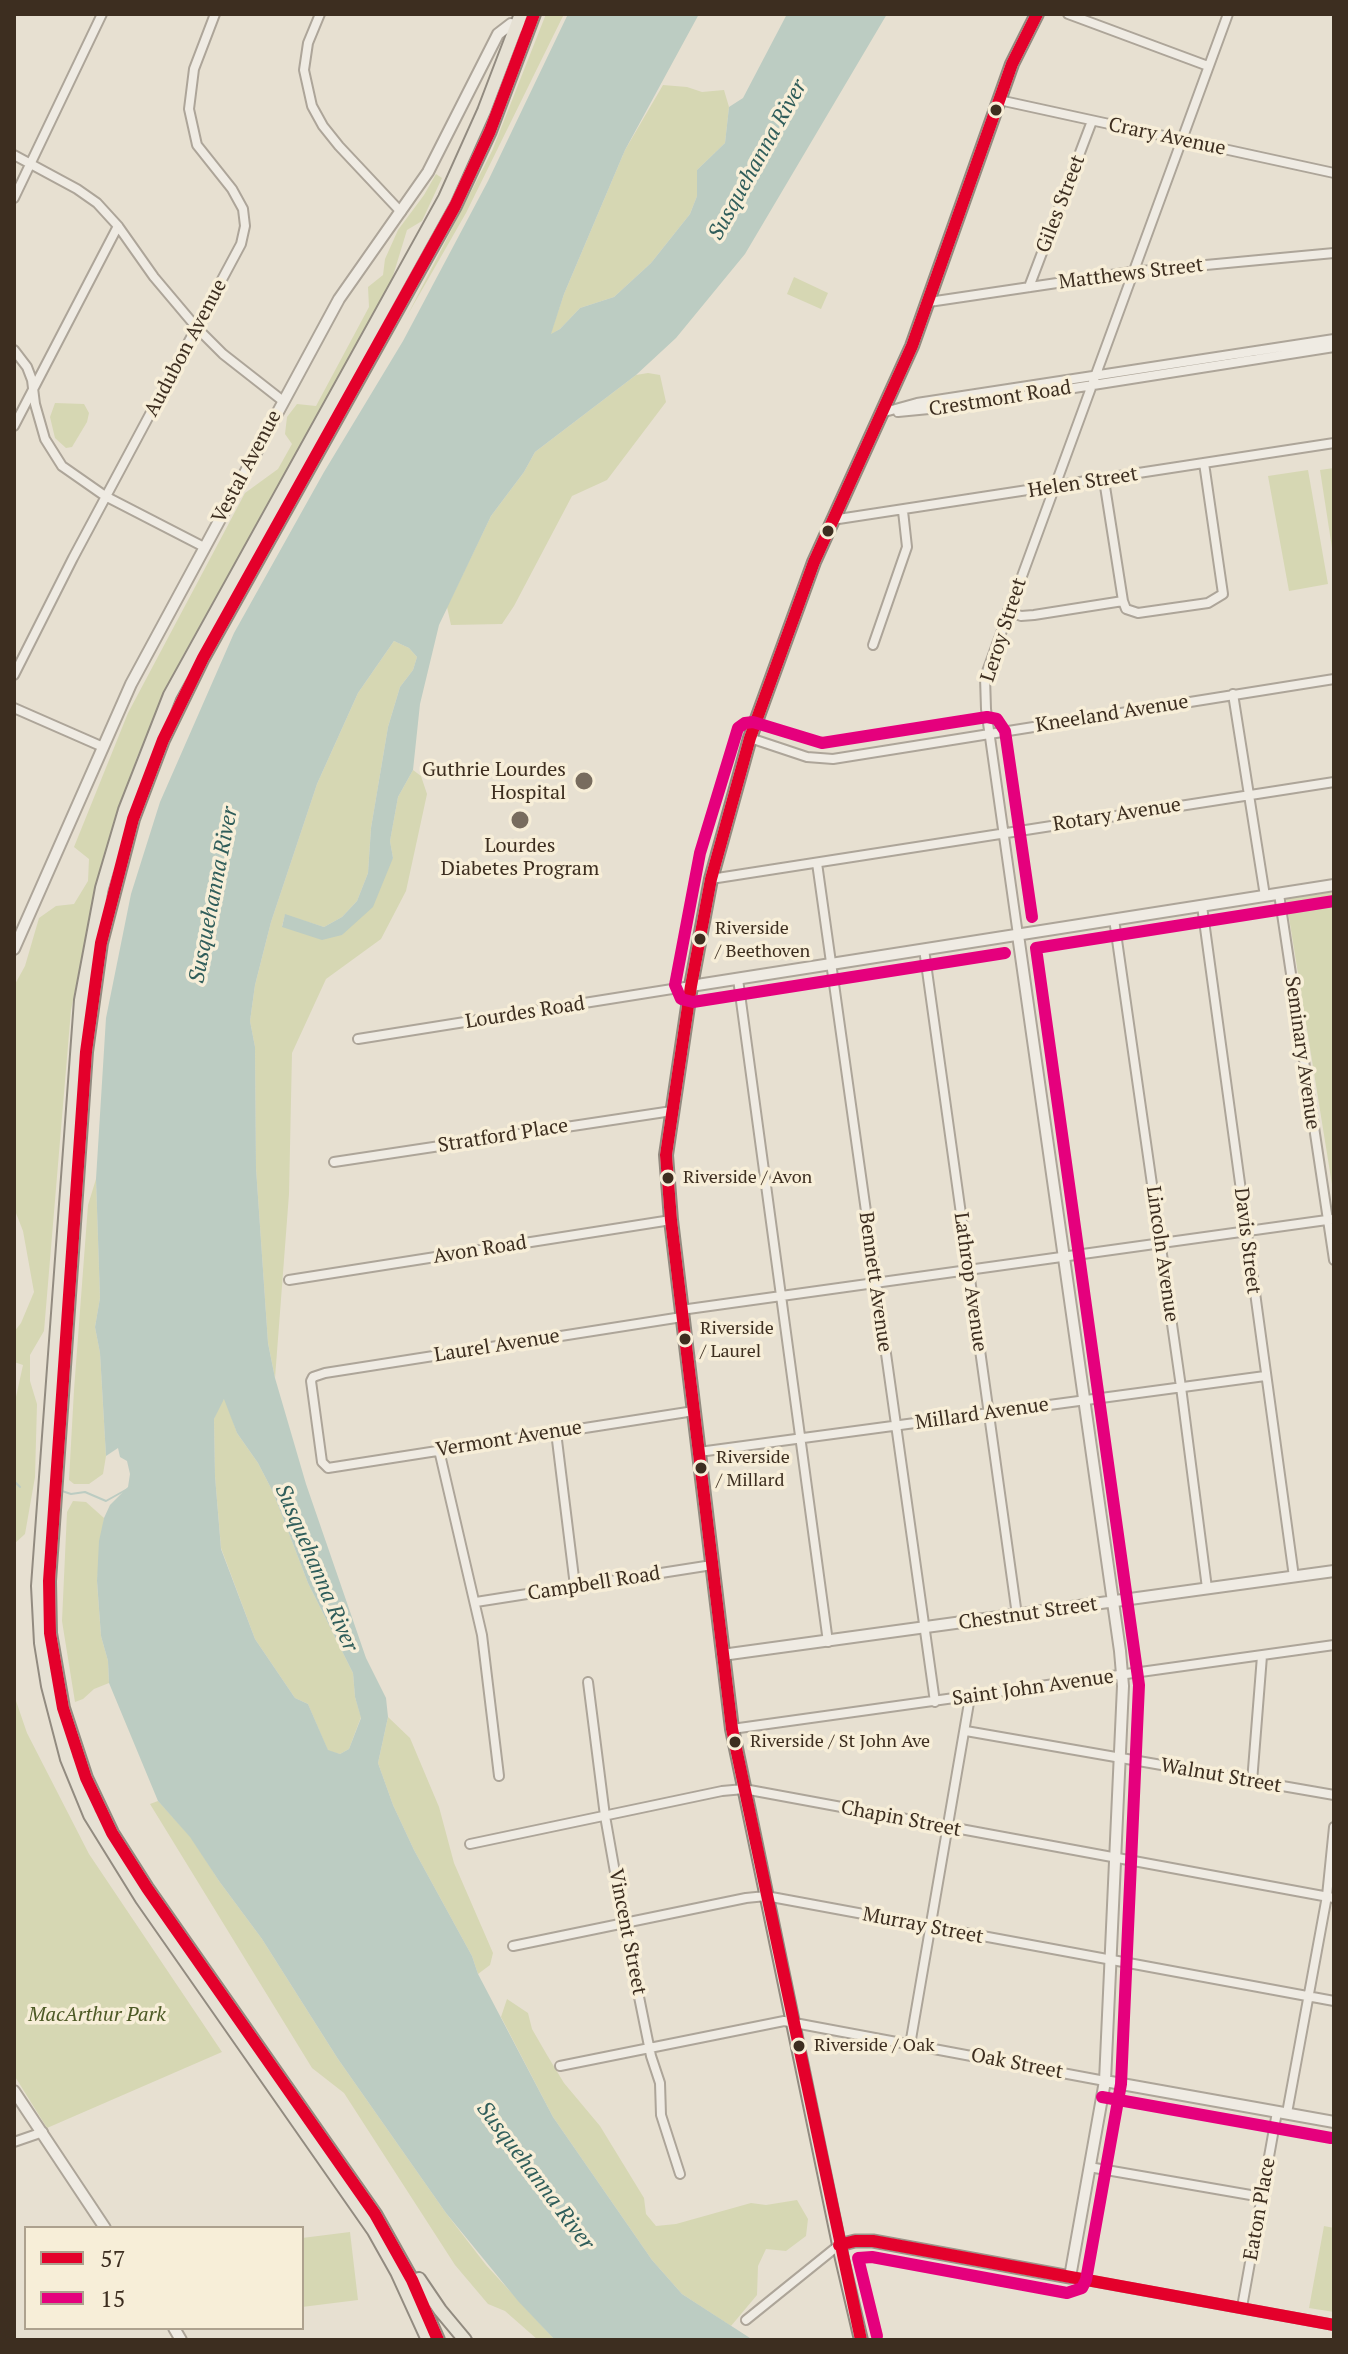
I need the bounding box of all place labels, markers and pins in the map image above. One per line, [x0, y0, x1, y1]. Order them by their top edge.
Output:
unlabelled marker [988, 102, 1004, 118]
unlabelled marker [820, 523, 836, 539]
place label: Guthrie Lourdes Hospital [422, 758, 566, 805]
marker: Guthrie Lourdes Hospital [573, 770, 595, 792]
marker: Lourdes Diabetes Program [509, 809, 531, 831]
place label: Lourdes Diabetes Program [441, 834, 599, 881]
place label: Riverside / Beethoven [715, 918, 810, 960]
marker: Riverside / Beethoven [692, 931, 708, 947]
place label: Riverside / Avon [683, 1167, 812, 1189]
marker: Riverside / Avon [660, 1170, 676, 1186]
place label: Riverside / Laurel [700, 1318, 774, 1360]
marker: Riverside / Laurel [677, 1331, 693, 1347]
place label: Riverside / Millard [716, 1447, 790, 1490]
marker: Riverside / Millard [693, 1460, 709, 1476]
place label: Riverside / St John Ave [750, 1731, 930, 1753]
marker: Riverside / St John Ave [727, 1734, 743, 1750]
place label: Riverside / Oak [814, 2035, 935, 2057]
marker: Riverside / Oak [791, 2038, 807, 2054]

